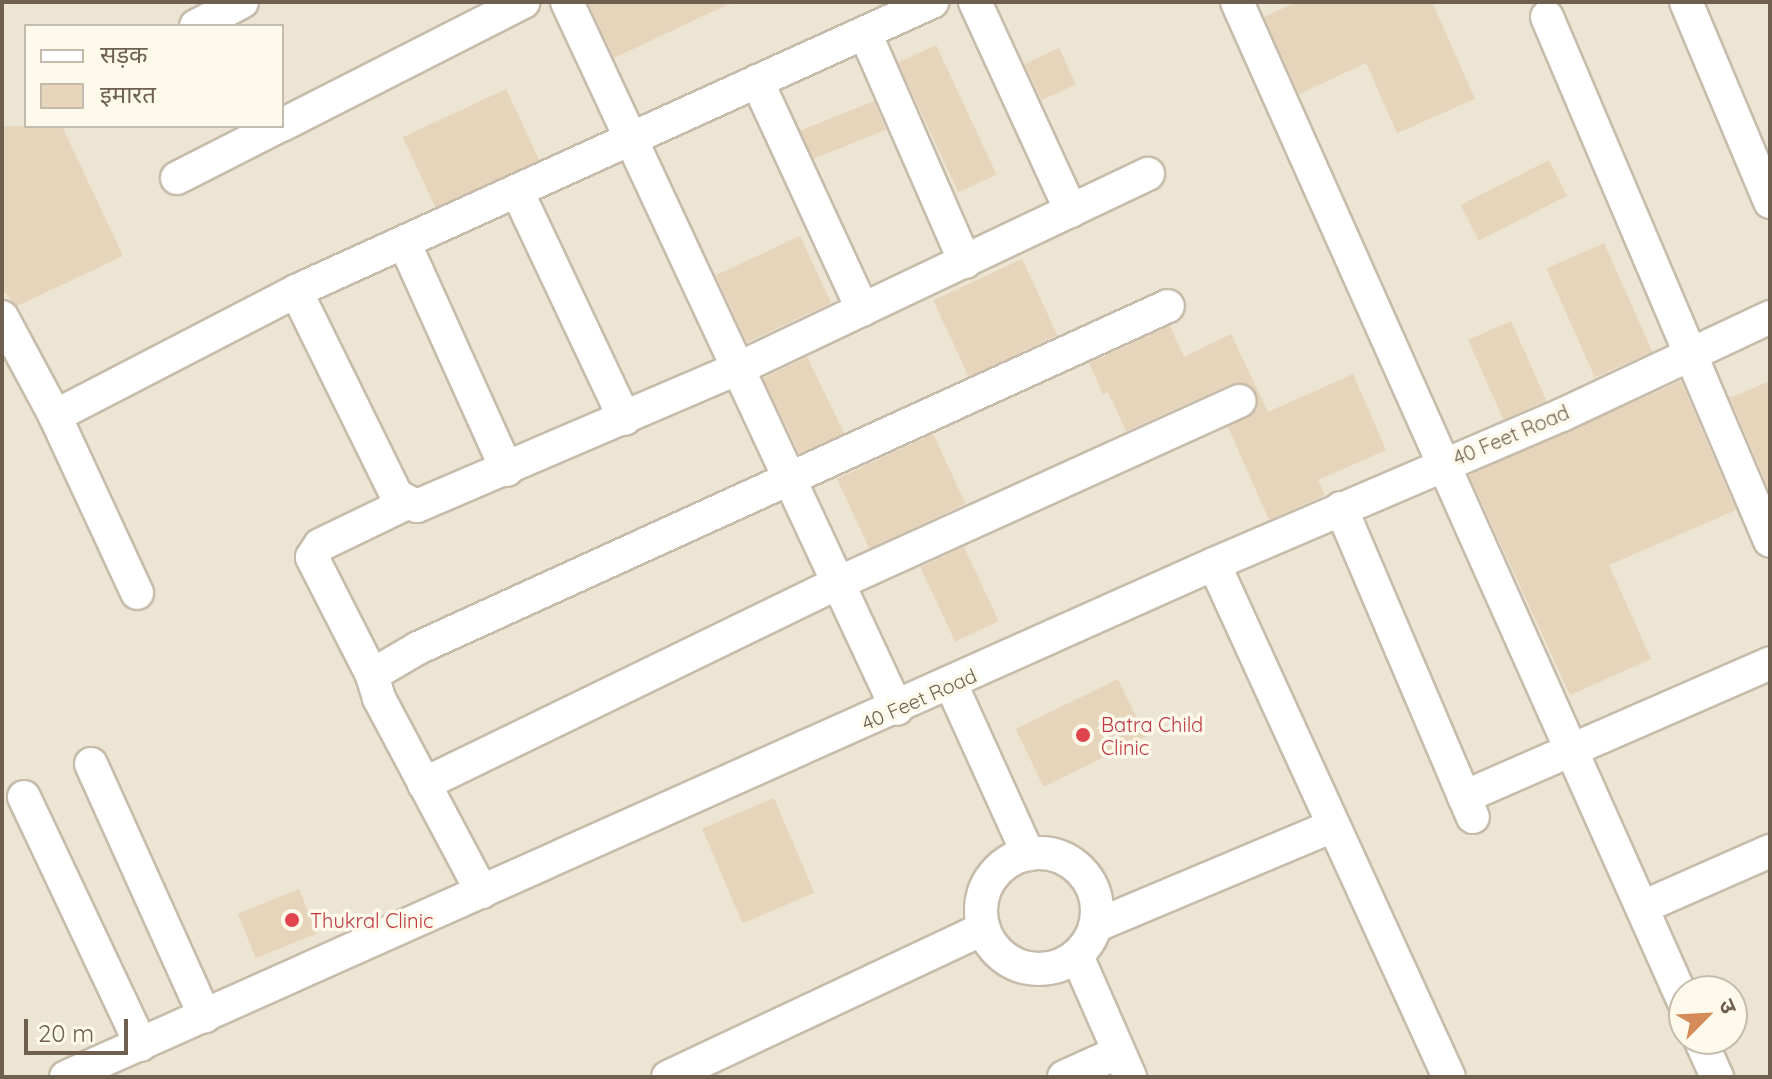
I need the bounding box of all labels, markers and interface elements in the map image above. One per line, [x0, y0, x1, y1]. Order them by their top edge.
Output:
legend [24, 24, 284, 128]
text: सड़क [100, 39, 148, 69]
text: इमारत [100, 79, 156, 109]
street label: 40 Feet Road [1450, 400, 1572, 470]
street label: 40 Feet Road [858, 663, 980, 735]
place label: Batra Child Clinic [1101, 712, 1203, 759]
marker: Batra Child Clinic [1072, 724, 1094, 746]
place label: Thukral Clinic [310, 908, 433, 932]
marker: Thukral Clinic [281, 909, 303, 931]
north arrow [1668, 975, 1748, 1055]
text: उ [1713, 994, 1744, 1018]
scale bar [28, 1003, 132, 1053]
text: 20 m [38, 1018, 94, 1048]

